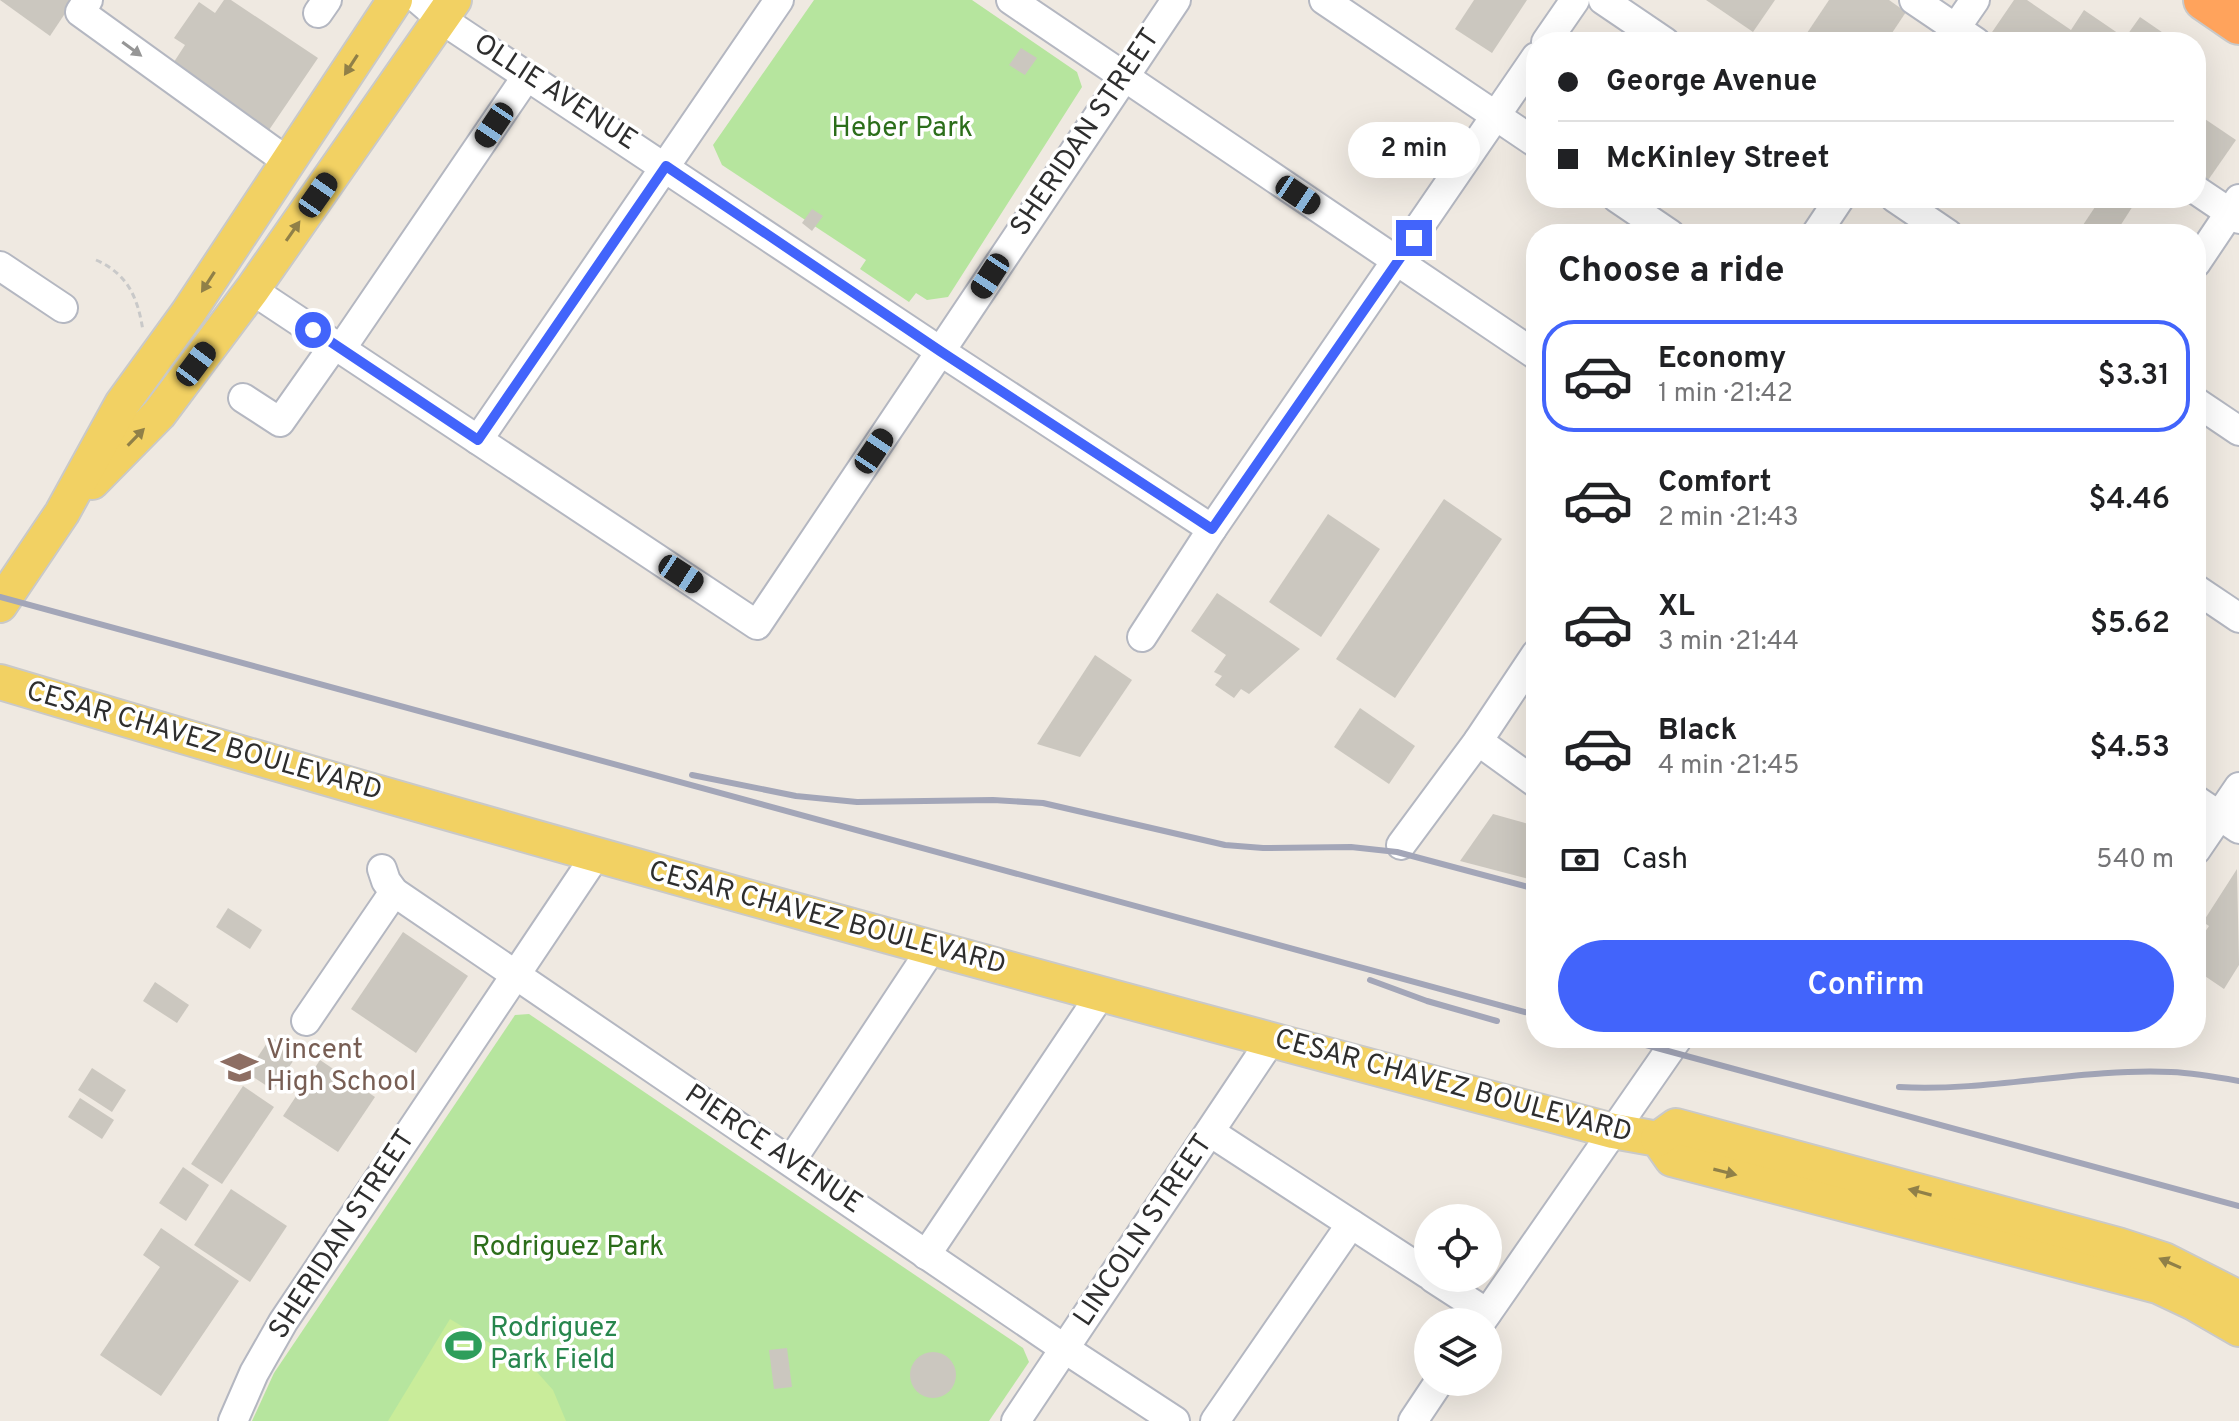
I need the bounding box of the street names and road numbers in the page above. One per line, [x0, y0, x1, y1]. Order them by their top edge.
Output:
street label: SHERIDAN STREET [1003, 22, 1169, 244]
street label: OLLIE AVENUE [466, 27, 644, 159]
street label: CESAR CHAVEZ BOULEVARD [22, 674, 386, 810]
street label: CESAR CHAVEZ BOULEVARD [644, 854, 1010, 984]
street label: CESAR CHAVEZ BOULEVARD [1270, 1022, 1636, 1152]
street label: PIERCE AVENUE [677, 1077, 869, 1223]
street label: SHERIDAN STREET [262, 1123, 424, 1347]
street label: LINCOLN STREET [1066, 1128, 1222, 1334]

